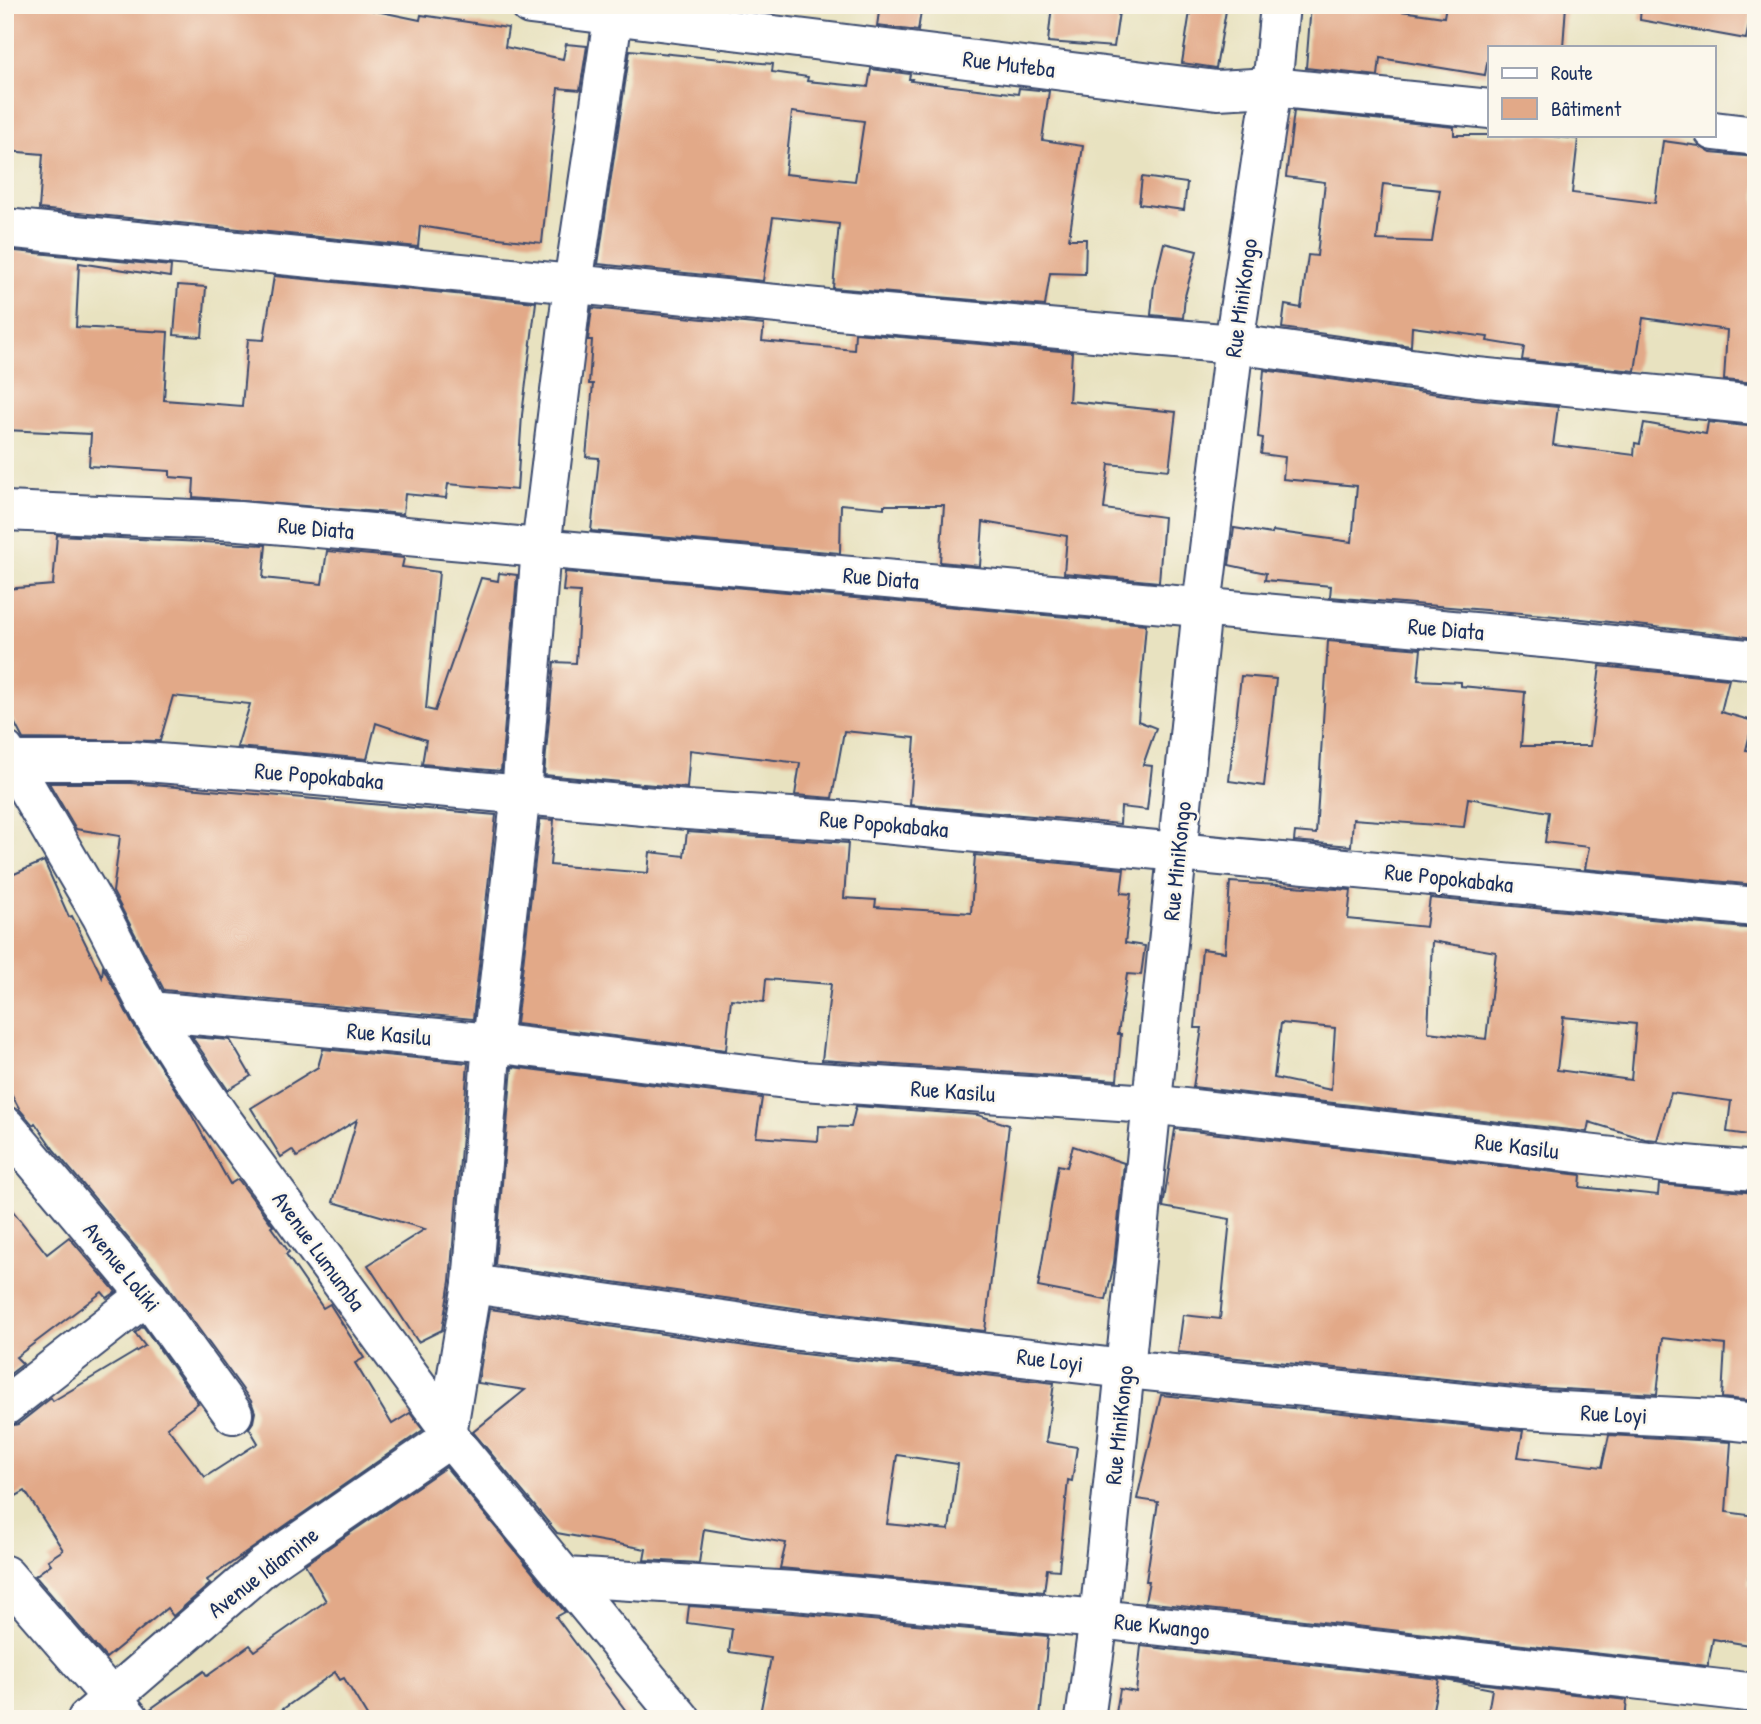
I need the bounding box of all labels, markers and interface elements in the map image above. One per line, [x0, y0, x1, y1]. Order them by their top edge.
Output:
street label: Rue Muteba [961, 42, 1057, 85]
legend [1488, 46, 1716, 136]
text: Route [1551, 58, 1593, 87]
text: Bâtiment [1551, 94, 1622, 123]
street label: Rue MiniKongo [1217, 237, 1264, 359]
street label: Rue Diata [277, 509, 355, 546]
street label: Rue Diata [842, 559, 920, 596]
street label: Rue Diata [1407, 610, 1485, 647]
street label: Rue Popokabaka [253, 754, 385, 797]
street label: Rue MiniKongo [1155, 800, 1198, 922]
street label: Rue Popokabaka [818, 802, 950, 845]
street label: Rue Popokabaka [1383, 855, 1515, 900]
street label: Rue Kasilu [346, 1014, 432, 1053]
street label: Rue Kasilu [910, 1072, 996, 1109]
street label: Rue Kasilu [1473, 1125, 1561, 1166]
street label: Avenue Lumumba [266, 1185, 373, 1317]
street label: Avenue Loliki [77, 1215, 168, 1318]
street label: Rue Loyi [1015, 1340, 1085, 1379]
street label: Rue MiniKongo [1097, 1364, 1140, 1486]
street label: Rue Loyi [1580, 1396, 1648, 1431]
street label: Avenue Idiamine [201, 1519, 324, 1625]
street label: Rue Kwango [1113, 1605, 1211, 1646]

